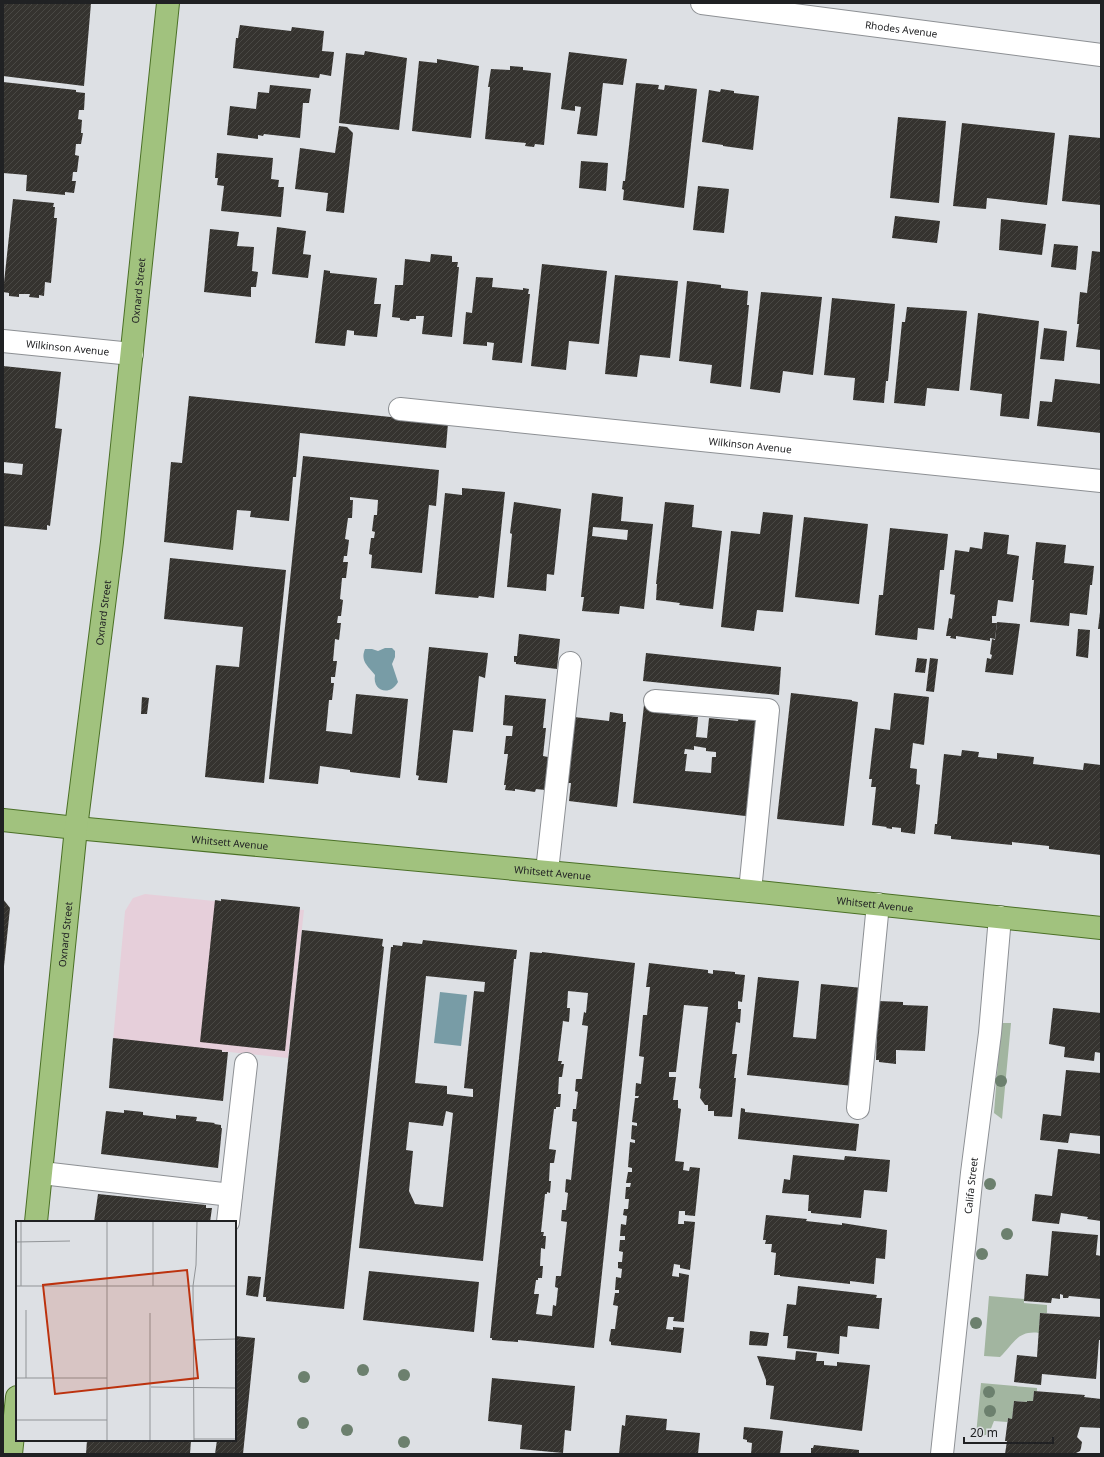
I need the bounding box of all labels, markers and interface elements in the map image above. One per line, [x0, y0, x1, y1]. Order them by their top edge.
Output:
street label: Rhodes Avenue [864, 17, 939, 41]
street label: Oxnard Street [128, 257, 149, 324]
street label: Wilkinson Avenue [25, 336, 110, 359]
street label: Wilkinson Avenue [708, 434, 793, 456]
street label: Oxnard Street [92, 579, 114, 646]
street label: Whitsett Avenue [191, 832, 269, 853]
street label: Whitsett Avenue [513, 862, 592, 883]
street label: Whitsett Avenue [836, 893, 914, 915]
street label: Oxnard Street [55, 901, 76, 968]
street label: Califa Street [961, 1156, 981, 1215]
inset map [16, 1221, 236, 1441]
scale bar [964, 1419, 1053, 1445]
text: 20 m [970, 1424, 998, 1441]

